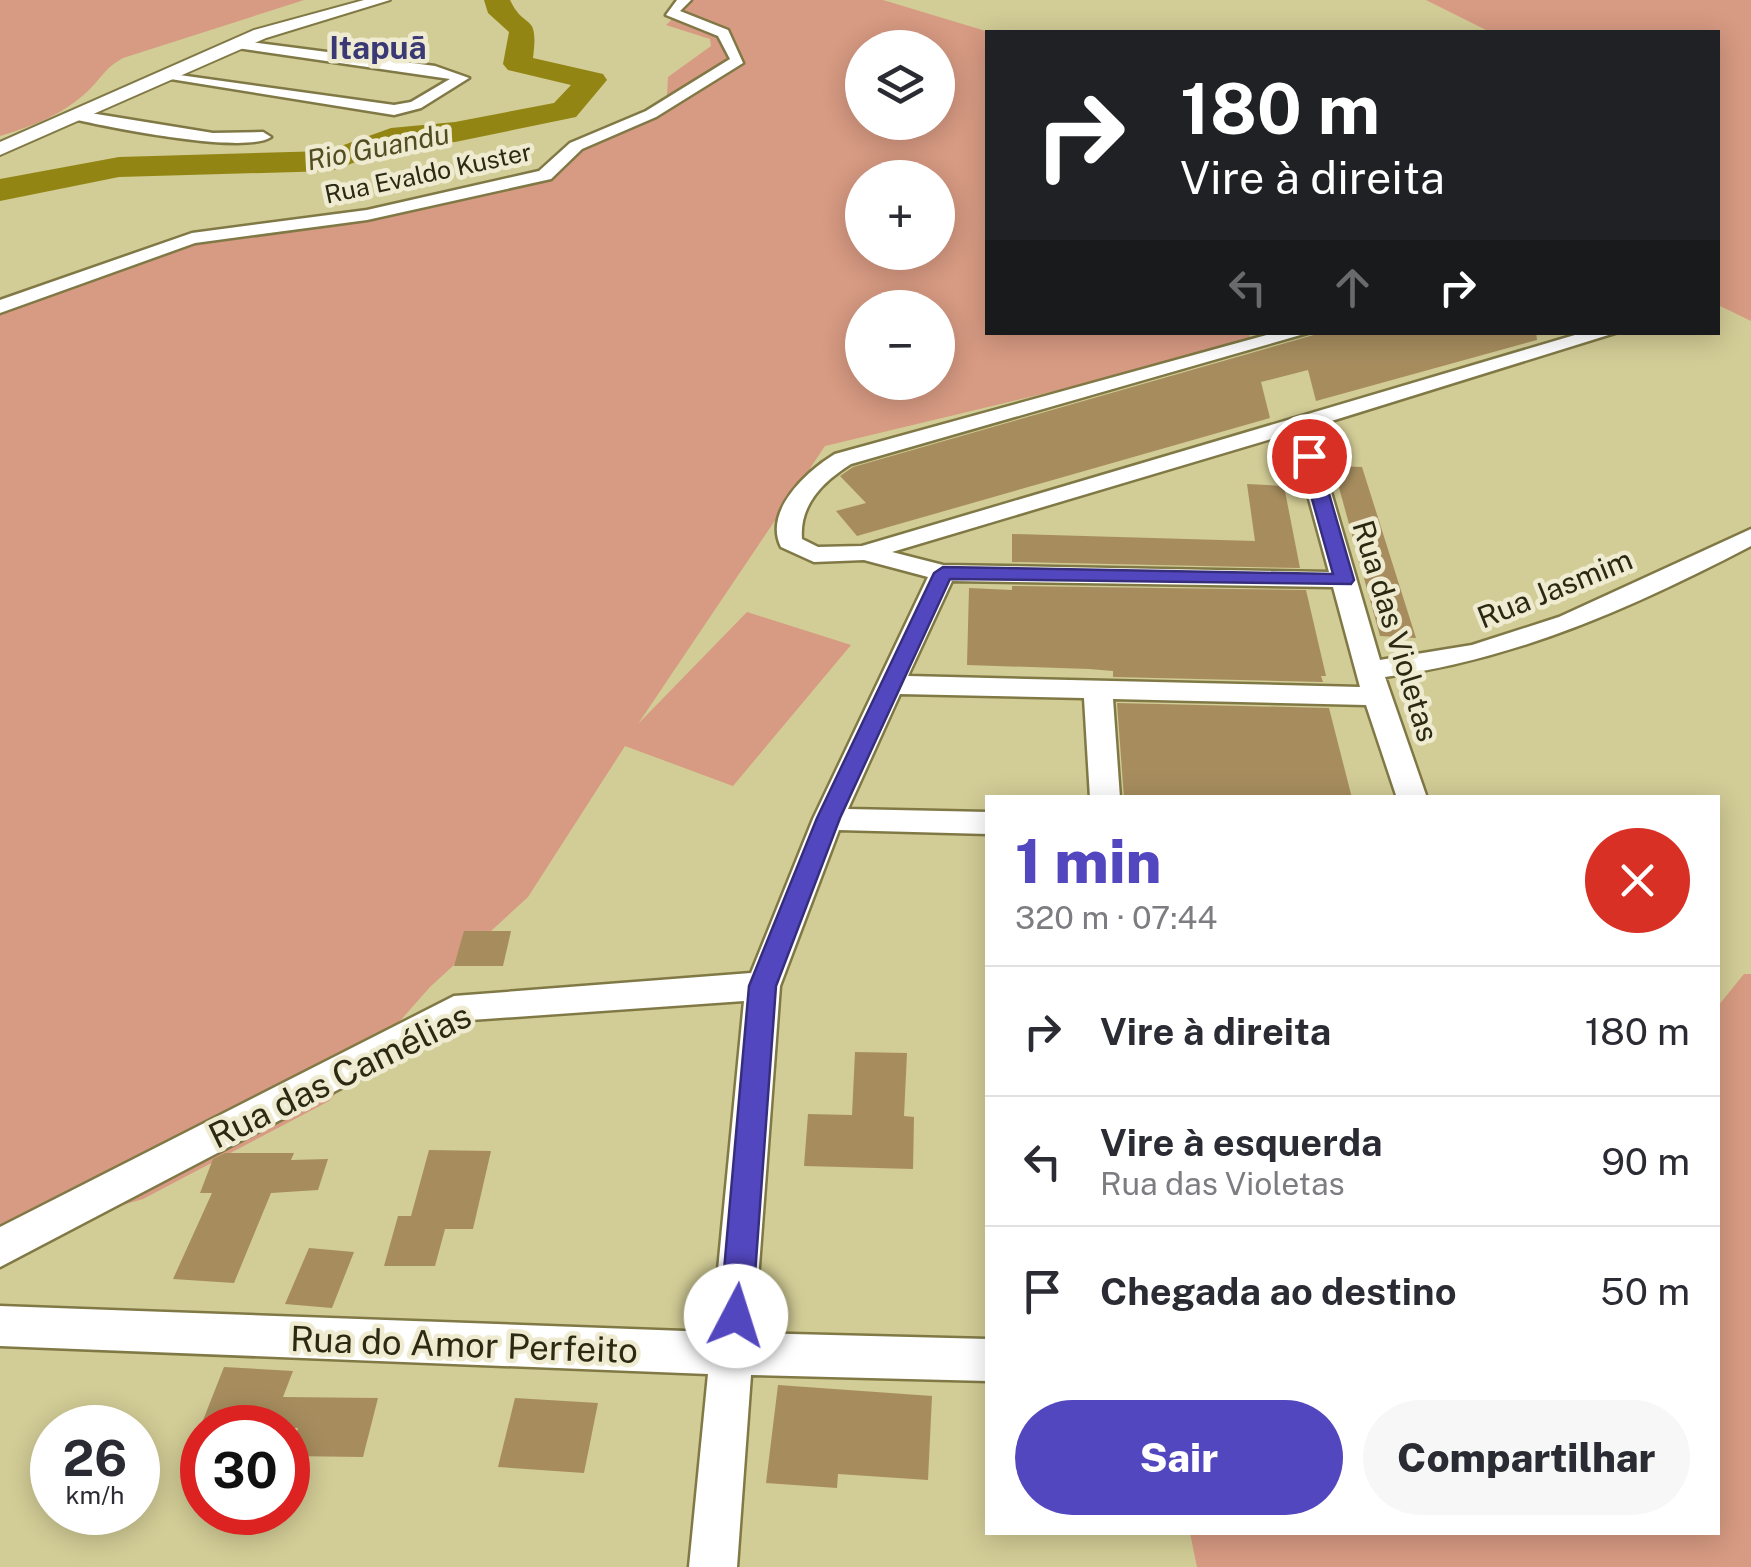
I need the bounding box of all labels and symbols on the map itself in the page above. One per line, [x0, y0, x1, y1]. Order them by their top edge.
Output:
district label: Itapuã [329, 29, 427, 66]
water label: Rio Guandu [304, 117, 452, 177]
street label: Rua Evaldo Kuster [322, 136, 534, 210]
pin [1267, 414, 1352, 499]
street label: Rua das Violetas [1345, 516, 1447, 746]
street label: Rua Jasmim [1472, 541, 1637, 636]
street label: Rua das Camélias [202, 994, 478, 1157]
position arrow [684, 1264, 788, 1368]
street label: Rua do Amor Perfeito [289, 1318, 639, 1371]
speed limit sign: 30 [180, 1405, 310, 1535]

